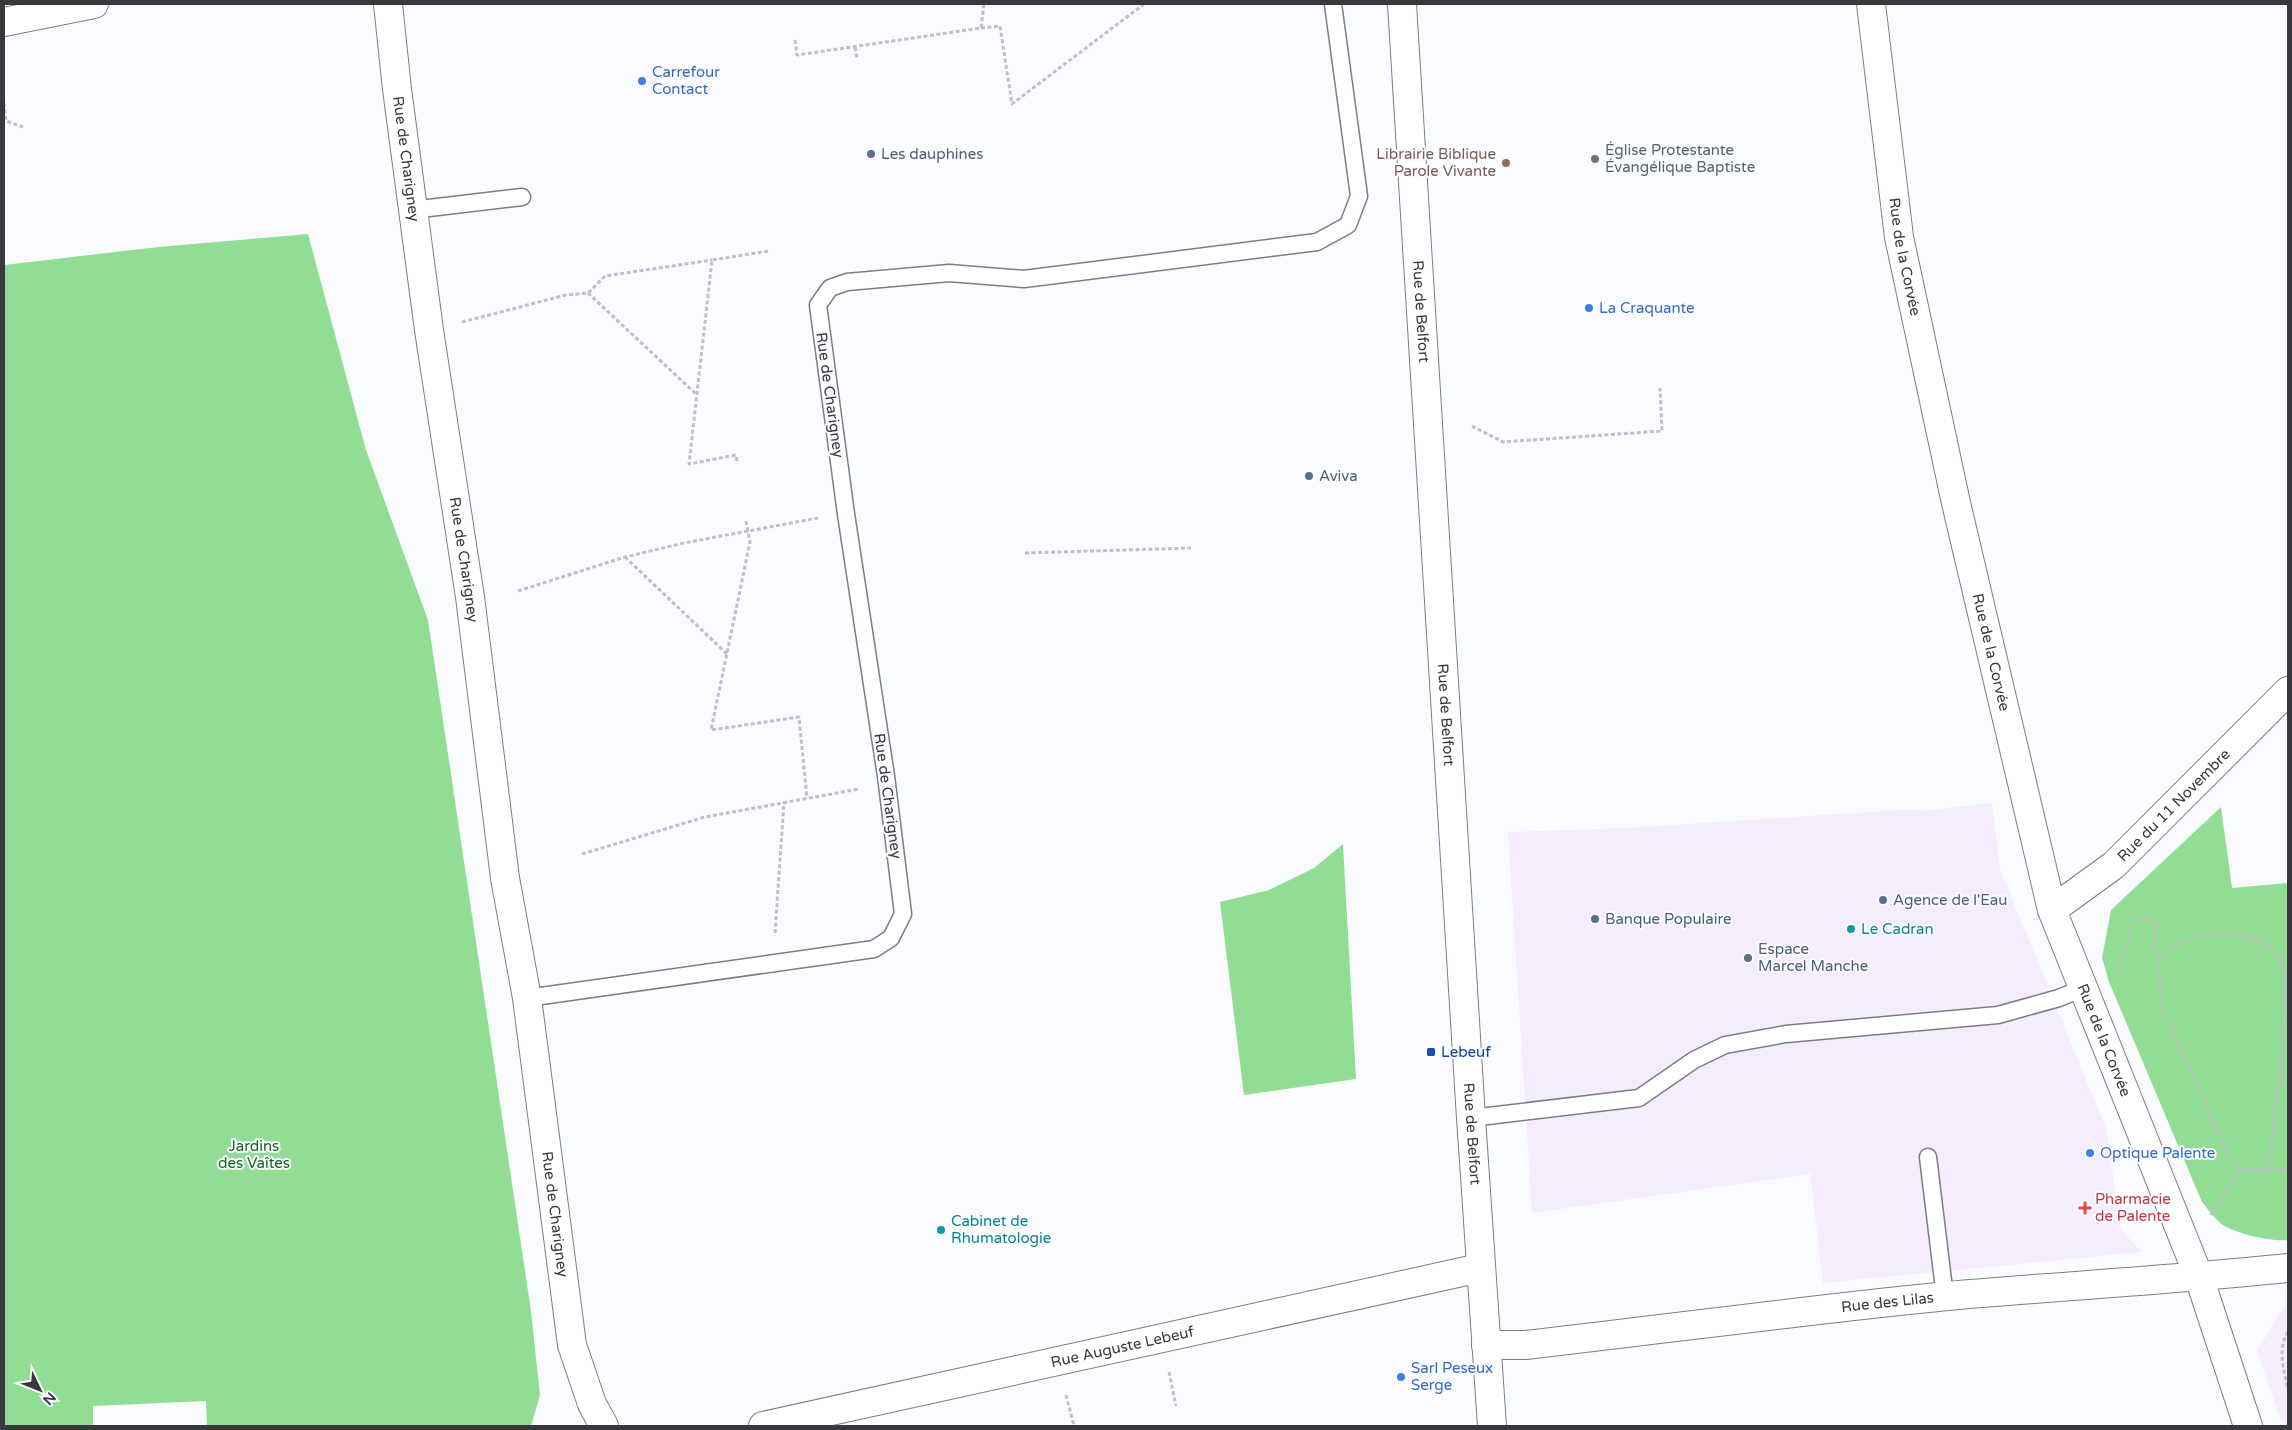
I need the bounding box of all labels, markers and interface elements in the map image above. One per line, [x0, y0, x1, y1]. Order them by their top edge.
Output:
place label: Carrefour Contact [652, 63, 720, 98]
marker: Carrefour Contact [636, 75, 648, 87]
street label: Rue de Charigney [389, 95, 424, 223]
place label: Église Protestante Évangélique Baptiste [1605, 141, 1755, 176]
place label: Les dauphines [881, 145, 983, 163]
place label: Librairie Biblique Parole Vivante [1376, 145, 1496, 180]
marker: Les dauphines [865, 148, 877, 160]
marker: Église Protestante Évangélique Baptiste [1589, 153, 1601, 165]
marker: Librairie Biblique Parole Vivante [1500, 157, 1512, 169]
street label: Rue de la Corvée [1885, 196, 1925, 317]
street label: Rue de Belfort [1409, 260, 1433, 363]
place label: La Craquante [1599, 299, 1695, 317]
marker: La Craquante [1583, 302, 1595, 314]
street label: Rue de Charigney [812, 331, 848, 459]
place label: Aviva [1319, 467, 1358, 485]
marker: Aviva [1303, 470, 1315, 482]
street label: Rue de Charigney [446, 496, 482, 624]
street label: Rue de la Corvée [1969, 592, 2014, 713]
street label: Rue de Belfort [1434, 663, 1458, 767]
street label: Rue de Charigney [870, 732, 906, 860]
street label: Rue du 11 Novembre [2114, 745, 2234, 865]
place label: Agence de l'Eau [1893, 891, 2007, 909]
marker: Agence de l'Eau [1877, 894, 1889, 906]
place label: Banque Populaire [1605, 910, 1731, 928]
marker: Banque Populaire [1589, 913, 1601, 925]
place label: Le Cadran [1861, 920, 1934, 938]
marker: Le Cadran [1845, 923, 1857, 935]
place label: Espace Marcel Manche [1758, 940, 1868, 975]
marker: Espace Marcel Manche [1742, 952, 1754, 964]
street label: Rue de la Corvée [2073, 981, 2135, 1099]
place label: Lebeuf [1441, 1043, 1491, 1061]
marker: Lebeuf [1425, 1046, 1437, 1058]
street label: Rue de Belfort [1460, 1082, 1485, 1186]
park label: Jardins des Vaîtes [218, 1137, 290, 1172]
place label: Optique Palente [2100, 1144, 2215, 1162]
marker: Optique Palente [2084, 1147, 2096, 1159]
street label: Rue de Charigney [538, 1150, 572, 1278]
place label: Pharmacie de Palente [2095, 1190, 2171, 1225]
marker: Pharmacie de Palente [2079, 1202, 2091, 1214]
place label: Cabinet de Rhumatologie [951, 1212, 1051, 1247]
marker: Cabinet de Rhumatologie [935, 1224, 947, 1236]
street label: Rue des Lilas [1840, 1288, 1935, 1316]
street label: Rue Auguste Lebeuf [1049, 1322, 1196, 1371]
place label: Sarl Peseux Serge [1411, 1359, 1493, 1394]
north arrow [15, 1365, 65, 1415]
marker: Sarl Peseux Serge [1395, 1371, 1407, 1383]
text: N [39, 1389, 59, 1408]

